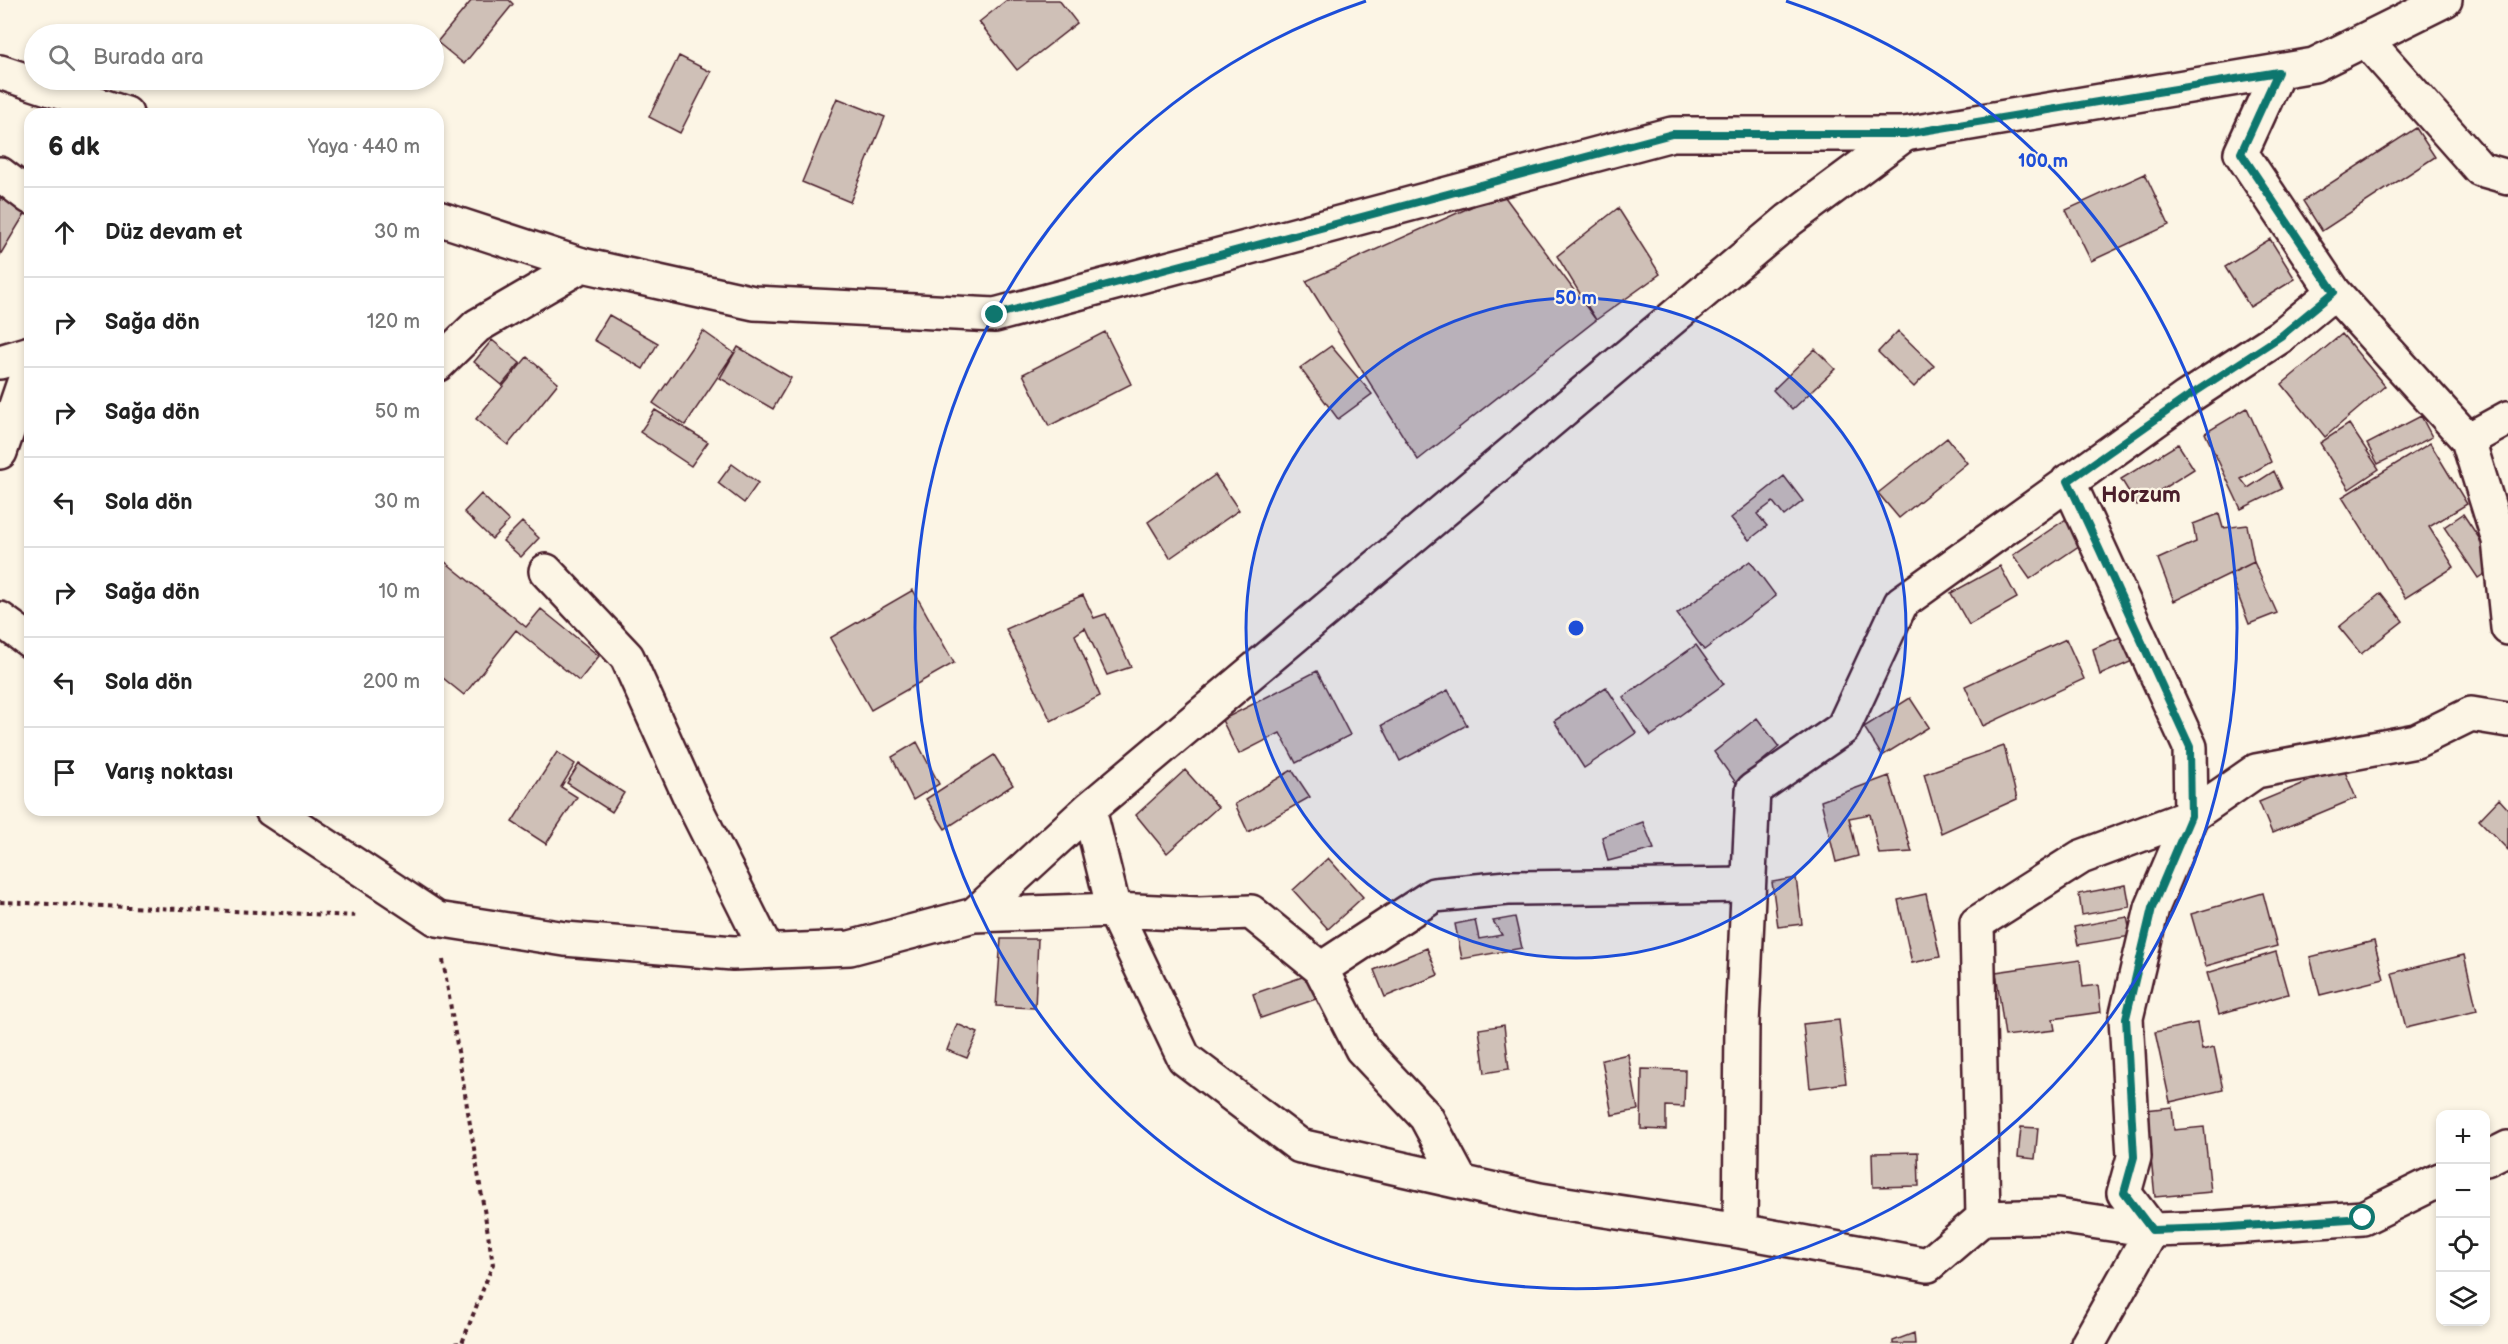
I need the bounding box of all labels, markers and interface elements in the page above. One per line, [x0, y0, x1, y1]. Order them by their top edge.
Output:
search box [24, 24, 444, 90]
icon: search [45, 41, 78, 74]
text: Burada ara [93, 44, 204, 71]
text: 6 dk [48, 132, 100, 163]
text: Yaya · 440 m [308, 135, 420, 159]
text: 100 m [2018, 151, 2068, 172]
icon: ahead [48, 216, 81, 249]
text: Düz devam et [105, 219, 242, 246]
text: 30 m [374, 220, 420, 244]
text: 50 m [1555, 288, 1597, 309]
route end [981, 301, 1007, 327]
icon: right [48, 306, 81, 339]
text: Sağa dön [105, 309, 200, 336]
text: 120 m [367, 310, 420, 334]
icon: right [48, 396, 81, 429]
text: Sağa dön [105, 399, 200, 426]
text: 50 m [375, 400, 420, 424]
district label: Horzum [2101, 482, 2181, 509]
icon: left [48, 486, 81, 519]
text: Sola dön [105, 489, 193, 516]
text: 30 m [374, 490, 420, 514]
icon: right [48, 576, 81, 609]
text: Sağa dön [105, 579, 200, 606]
text: 10 m [379, 580, 420, 604]
centre of rings [1566, 618, 1586, 638]
icon: left [48, 666, 81, 699]
text: Sola dön [105, 669, 193, 696]
text: 200 m [363, 670, 420, 694]
icon: arrive [48, 756, 81, 789]
text: Varış noktası [105, 759, 233, 786]
map controls [2436, 1110, 2490, 1326]
button: + [2436, 1110, 2490, 1164]
button: − [2436, 1164, 2490, 1218]
route start [2349, 1204, 2375, 1230]
button: locate [2436, 1218, 2490, 1272]
button: layers [2436, 1272, 2490, 1326]

